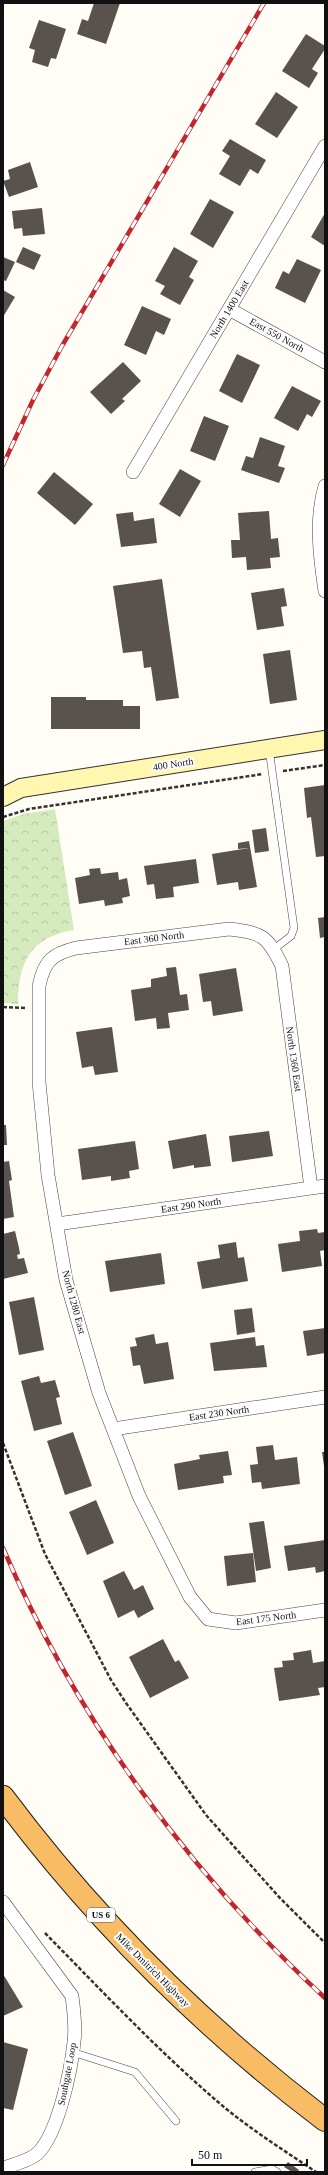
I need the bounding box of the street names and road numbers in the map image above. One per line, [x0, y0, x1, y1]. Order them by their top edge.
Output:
street label: North 1400 East [207, 278, 251, 340]
street label: East 550 North [248, 316, 306, 354]
street label: 400 North [152, 755, 194, 773]
street label: East 360 North [123, 929, 185, 947]
street label: North 1360 East [284, 1026, 304, 1092]
street label: East 290 North [160, 1195, 222, 1215]
street label: North 1280 East [60, 1269, 88, 1335]
street label: East 230 North [188, 1403, 250, 1423]
street label: East 175 North [235, 1609, 297, 1627]
road number: US 6 [87, 1908, 115, 1922]
street label: Mike Dmitrich Highway [114, 1931, 192, 2009]
street label: Southgate Loop [56, 2042, 78, 2106]

